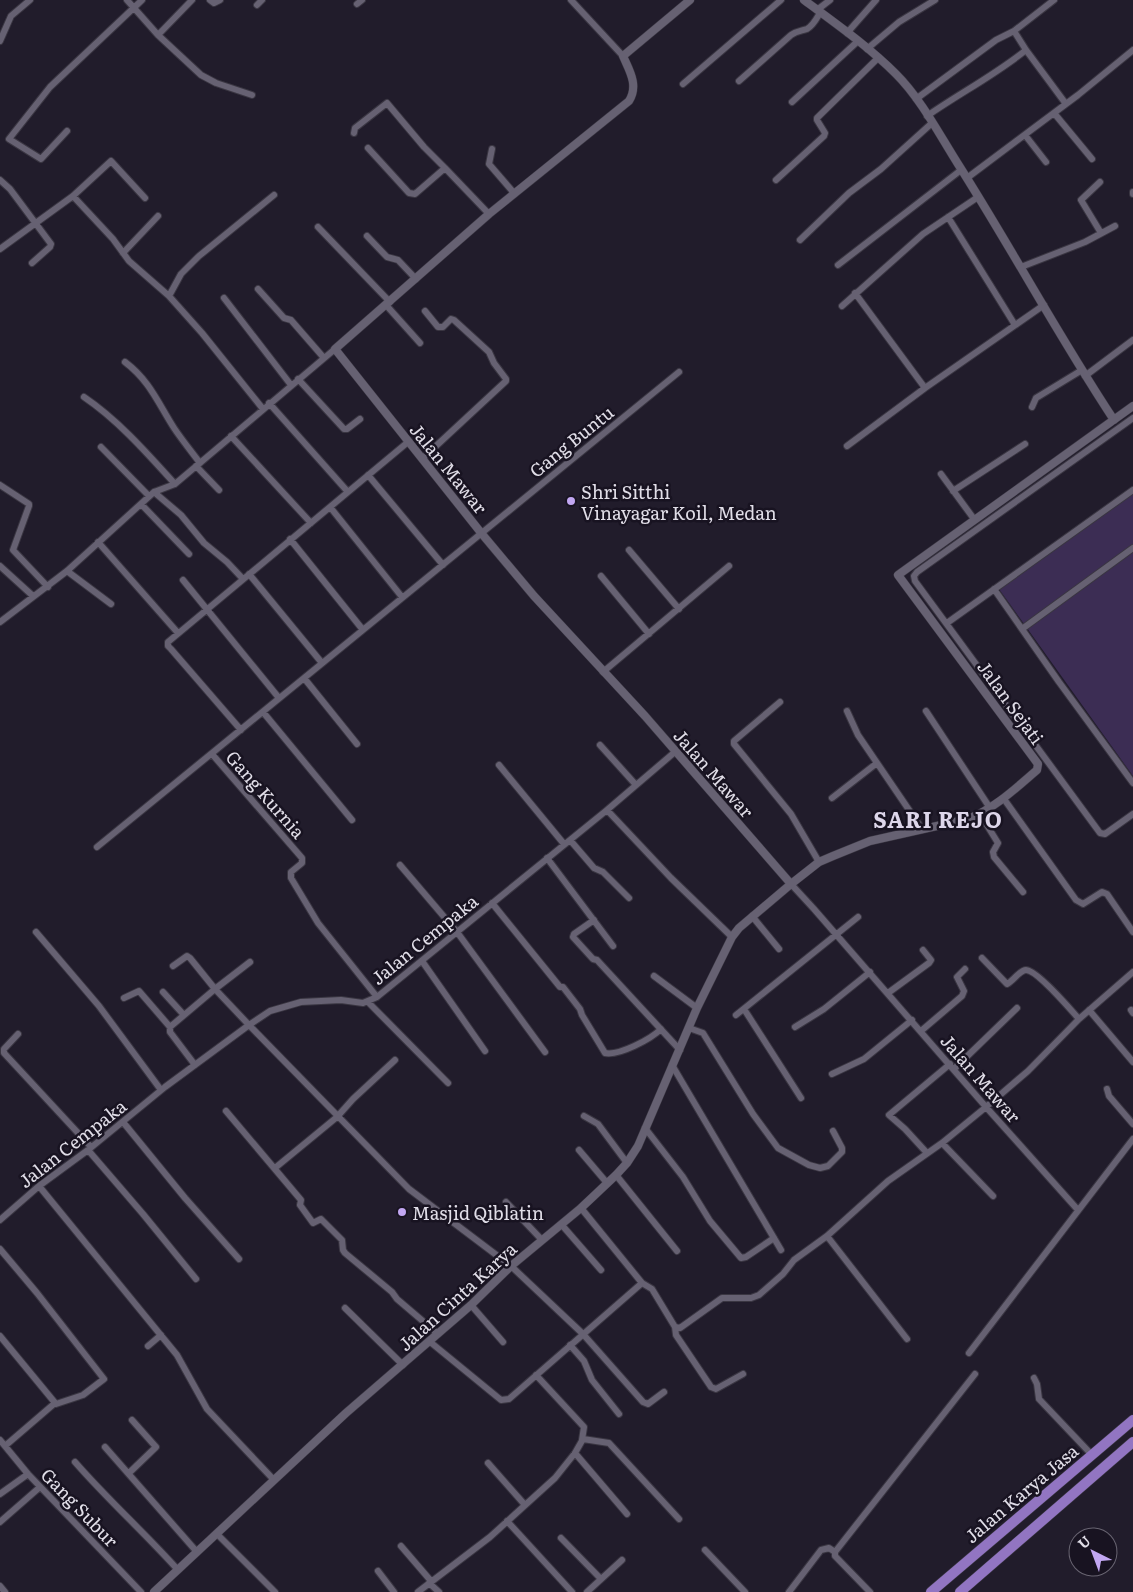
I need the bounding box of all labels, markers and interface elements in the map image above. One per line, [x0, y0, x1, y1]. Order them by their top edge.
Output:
street label: Gang Buntu [523, 398, 619, 484]
street label: Jalan Mawar [404, 417, 494, 520]
place label: Shri Sitthi Vinayagar Koil, Medan [581, 478, 777, 526]
marker: Shri Sitthi Vinayagar Koil, Medan [565, 495, 577, 507]
street label: Jalan Sejati [971, 654, 1051, 750]
street label: Jalan Mawar [668, 723, 761, 824]
street label: Gang Kurnia [220, 744, 312, 844]
district label: SARI REJO [873, 802, 1003, 835]
street label: Jalan Cempaka [365, 887, 483, 991]
street label: Jalan Mawar [935, 1028, 1028, 1129]
street label: Jalan Cempaka [12, 1092, 132, 1194]
place label: Masjid Qiblatin [412, 1199, 544, 1226]
marker: Masjid Qiblatin [396, 1206, 408, 1218]
street label: Jalan Cinta Karya [392, 1235, 523, 1357]
street label: Jalan Karya Jasa [958, 1437, 1084, 1549]
street label: Gang Subur [35, 1461, 125, 1553]
north arrow [1068, 1527, 1118, 1577]
text: U [1073, 1530, 1094, 1553]

